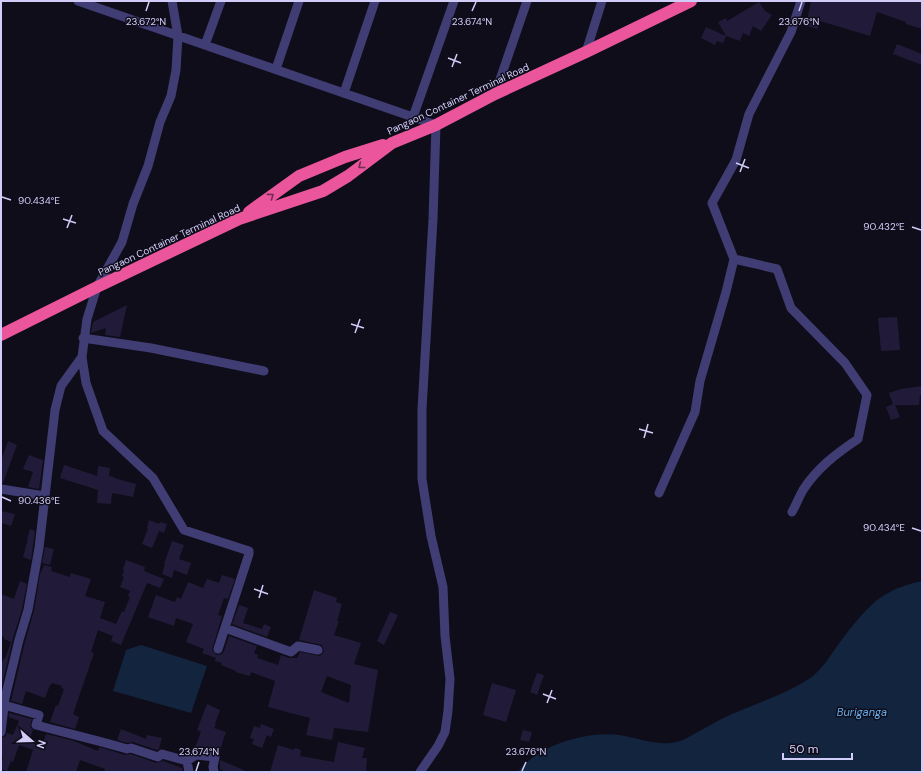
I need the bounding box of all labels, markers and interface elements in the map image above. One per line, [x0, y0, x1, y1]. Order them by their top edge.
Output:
text: 23.672°N [126, 15, 166, 28]
text: 23.674°N [452, 15, 492, 28]
text: 23.676°N [778, 15, 820, 28]
street label: Pangaon Container Terminal Road [385, 60, 531, 138]
one-way arrow [359, 162, 366, 169]
one-way arrow [266, 193, 273, 200]
text: 90.434°E [18, 194, 60, 207]
street label: Pangaon Container Terminal Road [96, 201, 242, 279]
text: 90.432°E [863, 220, 905, 233]
text: 90.436°E [18, 494, 60, 507]
text: 90.434°E [863, 521, 905, 534]
water label: Buriganga [837, 705, 887, 719]
north arrow [12, 721, 52, 761]
scale bar [783, 735, 852, 761]
text: N [33, 738, 49, 751]
text: 50 m [789, 741, 818, 757]
text: 23.674°N [179, 745, 219, 758]
text: 23.676°N [505, 745, 547, 758]

